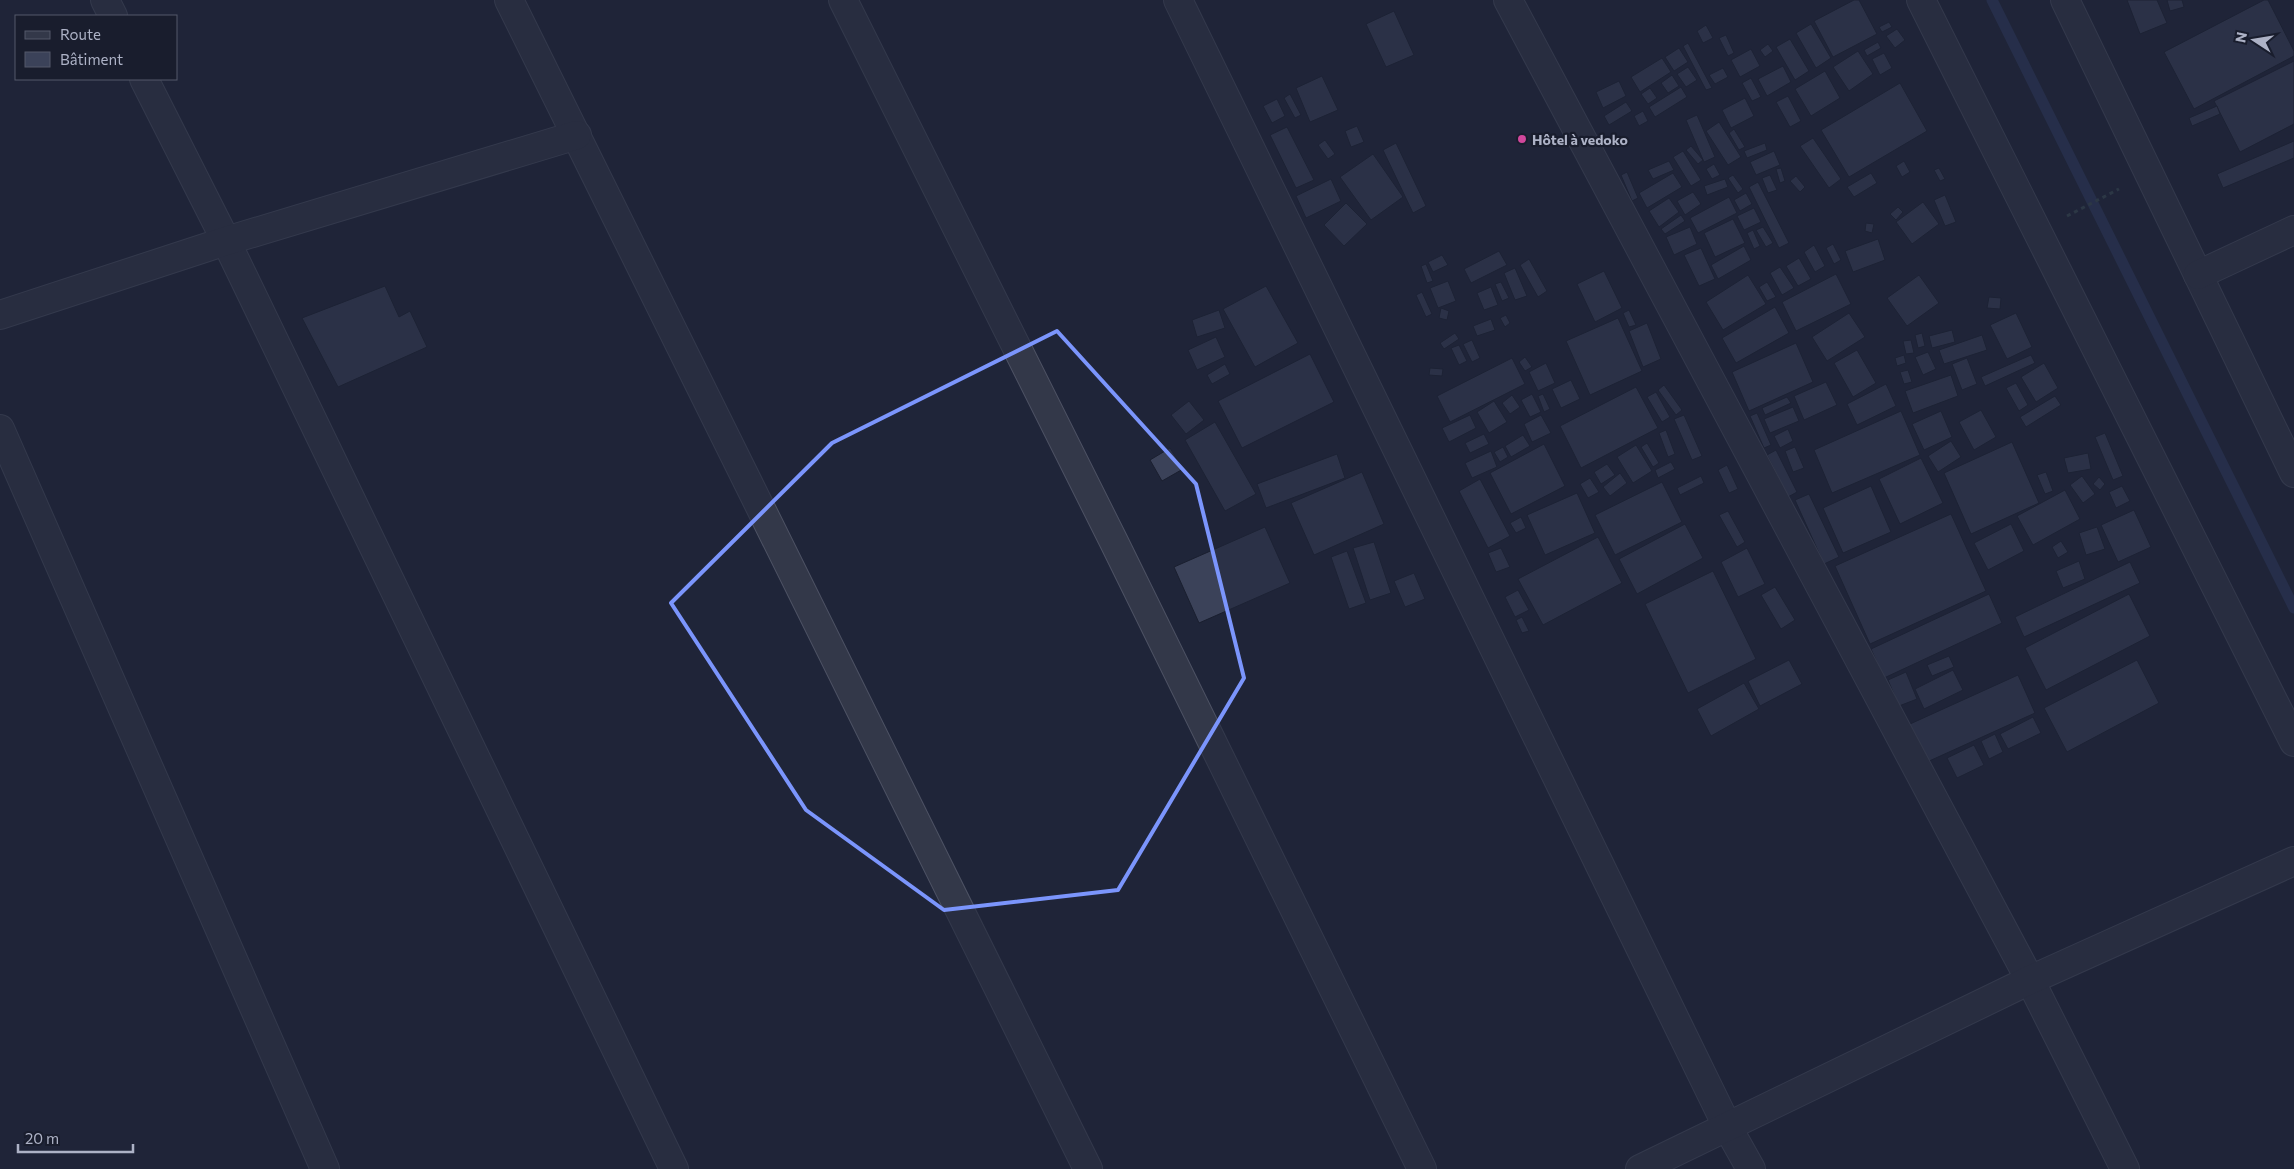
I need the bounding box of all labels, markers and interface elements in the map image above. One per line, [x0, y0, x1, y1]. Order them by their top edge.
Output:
legend [15, 15, 178, 80]
north arrow [2229, 15, 2279, 65]
text: Route [60, 25, 101, 43]
text: N [2231, 30, 2250, 44]
text: Bâtiment [60, 50, 123, 68]
place label: Hôtel à vedoko [1532, 131, 1628, 148]
marker: Hôtel à vedoko [1516, 133, 1528, 145]
scale bar [18, 1122, 132, 1154]
text: 20 m [25, 1129, 59, 1147]

